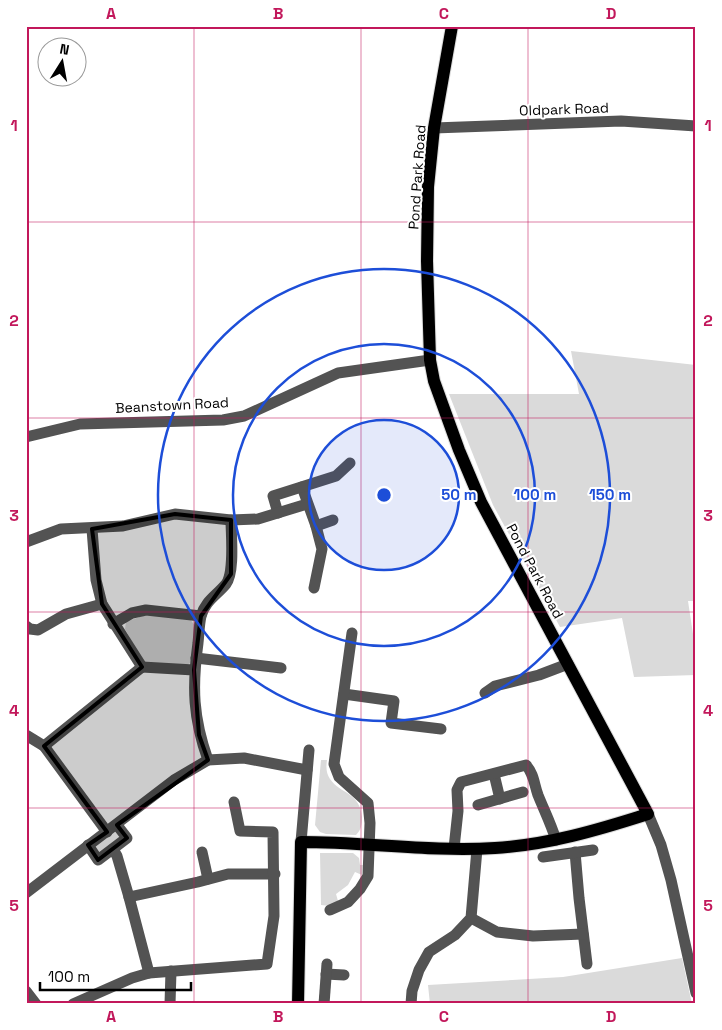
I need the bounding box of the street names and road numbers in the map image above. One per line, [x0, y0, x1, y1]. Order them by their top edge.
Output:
street label: Oldpark Road [519, 98, 609, 120]
street label: Pond Park Road [404, 124, 430, 230]
street label: Beanstown Road [115, 393, 229, 417]
street label: Pond Park Road [502, 520, 568, 622]

